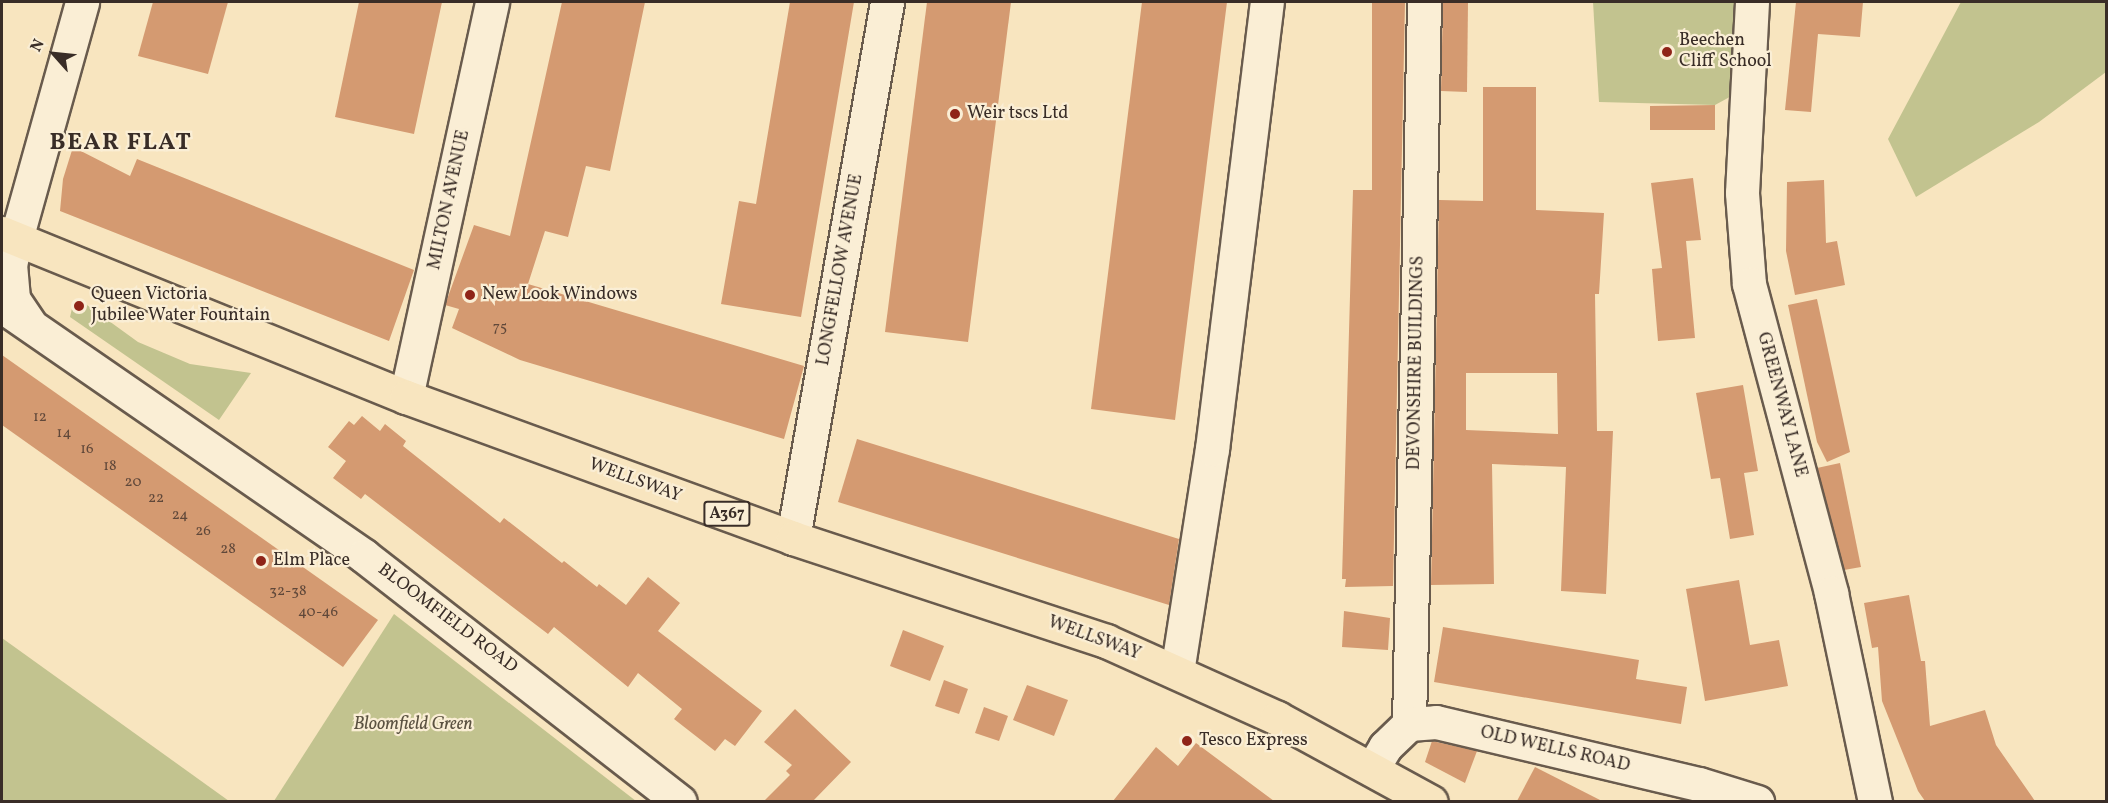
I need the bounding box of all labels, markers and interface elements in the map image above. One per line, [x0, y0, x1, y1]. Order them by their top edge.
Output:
north arrow [24, 24, 84, 84]
place label: Beechen Cliff School [1679, 31, 1770, 74]
text: N [26, 36, 50, 56]
marker: Beechen Cliff School [1660, 45, 1674, 59]
place label: Weir tscs Ltd [967, 103, 1068, 125]
marker: Weir tscs Ltd [948, 107, 962, 121]
street label: MILTON AVENUE [425, 128, 475, 272]
district label: BEAR FLAT [50, 130, 192, 158]
street label: LONGFELLOW AVENUE [813, 172, 869, 368]
street label: DEVONSHIRE BUILDINGS [1404, 256, 1430, 470]
place label: New Look Windows [482, 284, 639, 306]
place label: Queen Victoria Jubilee Water Fountain [91, 285, 271, 328]
marker: New Look Windows [463, 288, 477, 302]
marker: Queen Victoria Jubilee Water Fountain [72, 299, 86, 313]
house number: 75 [493, 319, 507, 337]
street label: GREENWAY LANE [1751, 330, 1811, 480]
house number: 12 [33, 409, 47, 427]
house number: 14 [57, 425, 71, 443]
house number: 16 [80, 441, 94, 459]
street label: WELLSWAY [586, 454, 684, 508]
house number: 18 [103, 458, 117, 476]
house number: 20 [125, 474, 141, 492]
house number: 22 [148, 490, 164, 508]
road number: A367 [703, 501, 751, 527]
house number: 24 [172, 507, 188, 525]
house number: 26 [195, 523, 211, 541]
house number: 28 [220, 541, 236, 559]
place label: Elm Place [273, 550, 350, 572]
marker: Elm Place [254, 554, 268, 568]
street label: BLOOMFIELD ROAD [373, 559, 521, 679]
house number: 32-38 [269, 583, 307, 601]
house number: 40-46 [298, 604, 338, 622]
street label: WELLSWAY [1045, 612, 1143, 666]
park label: Bloomfield Green [353, 714, 473, 736]
street label: OLD WELLS ROAD [1478, 722, 1632, 778]
place label: Tesco Express [1199, 730, 1308, 752]
marker: Tesco Express [1180, 734, 1194, 748]

